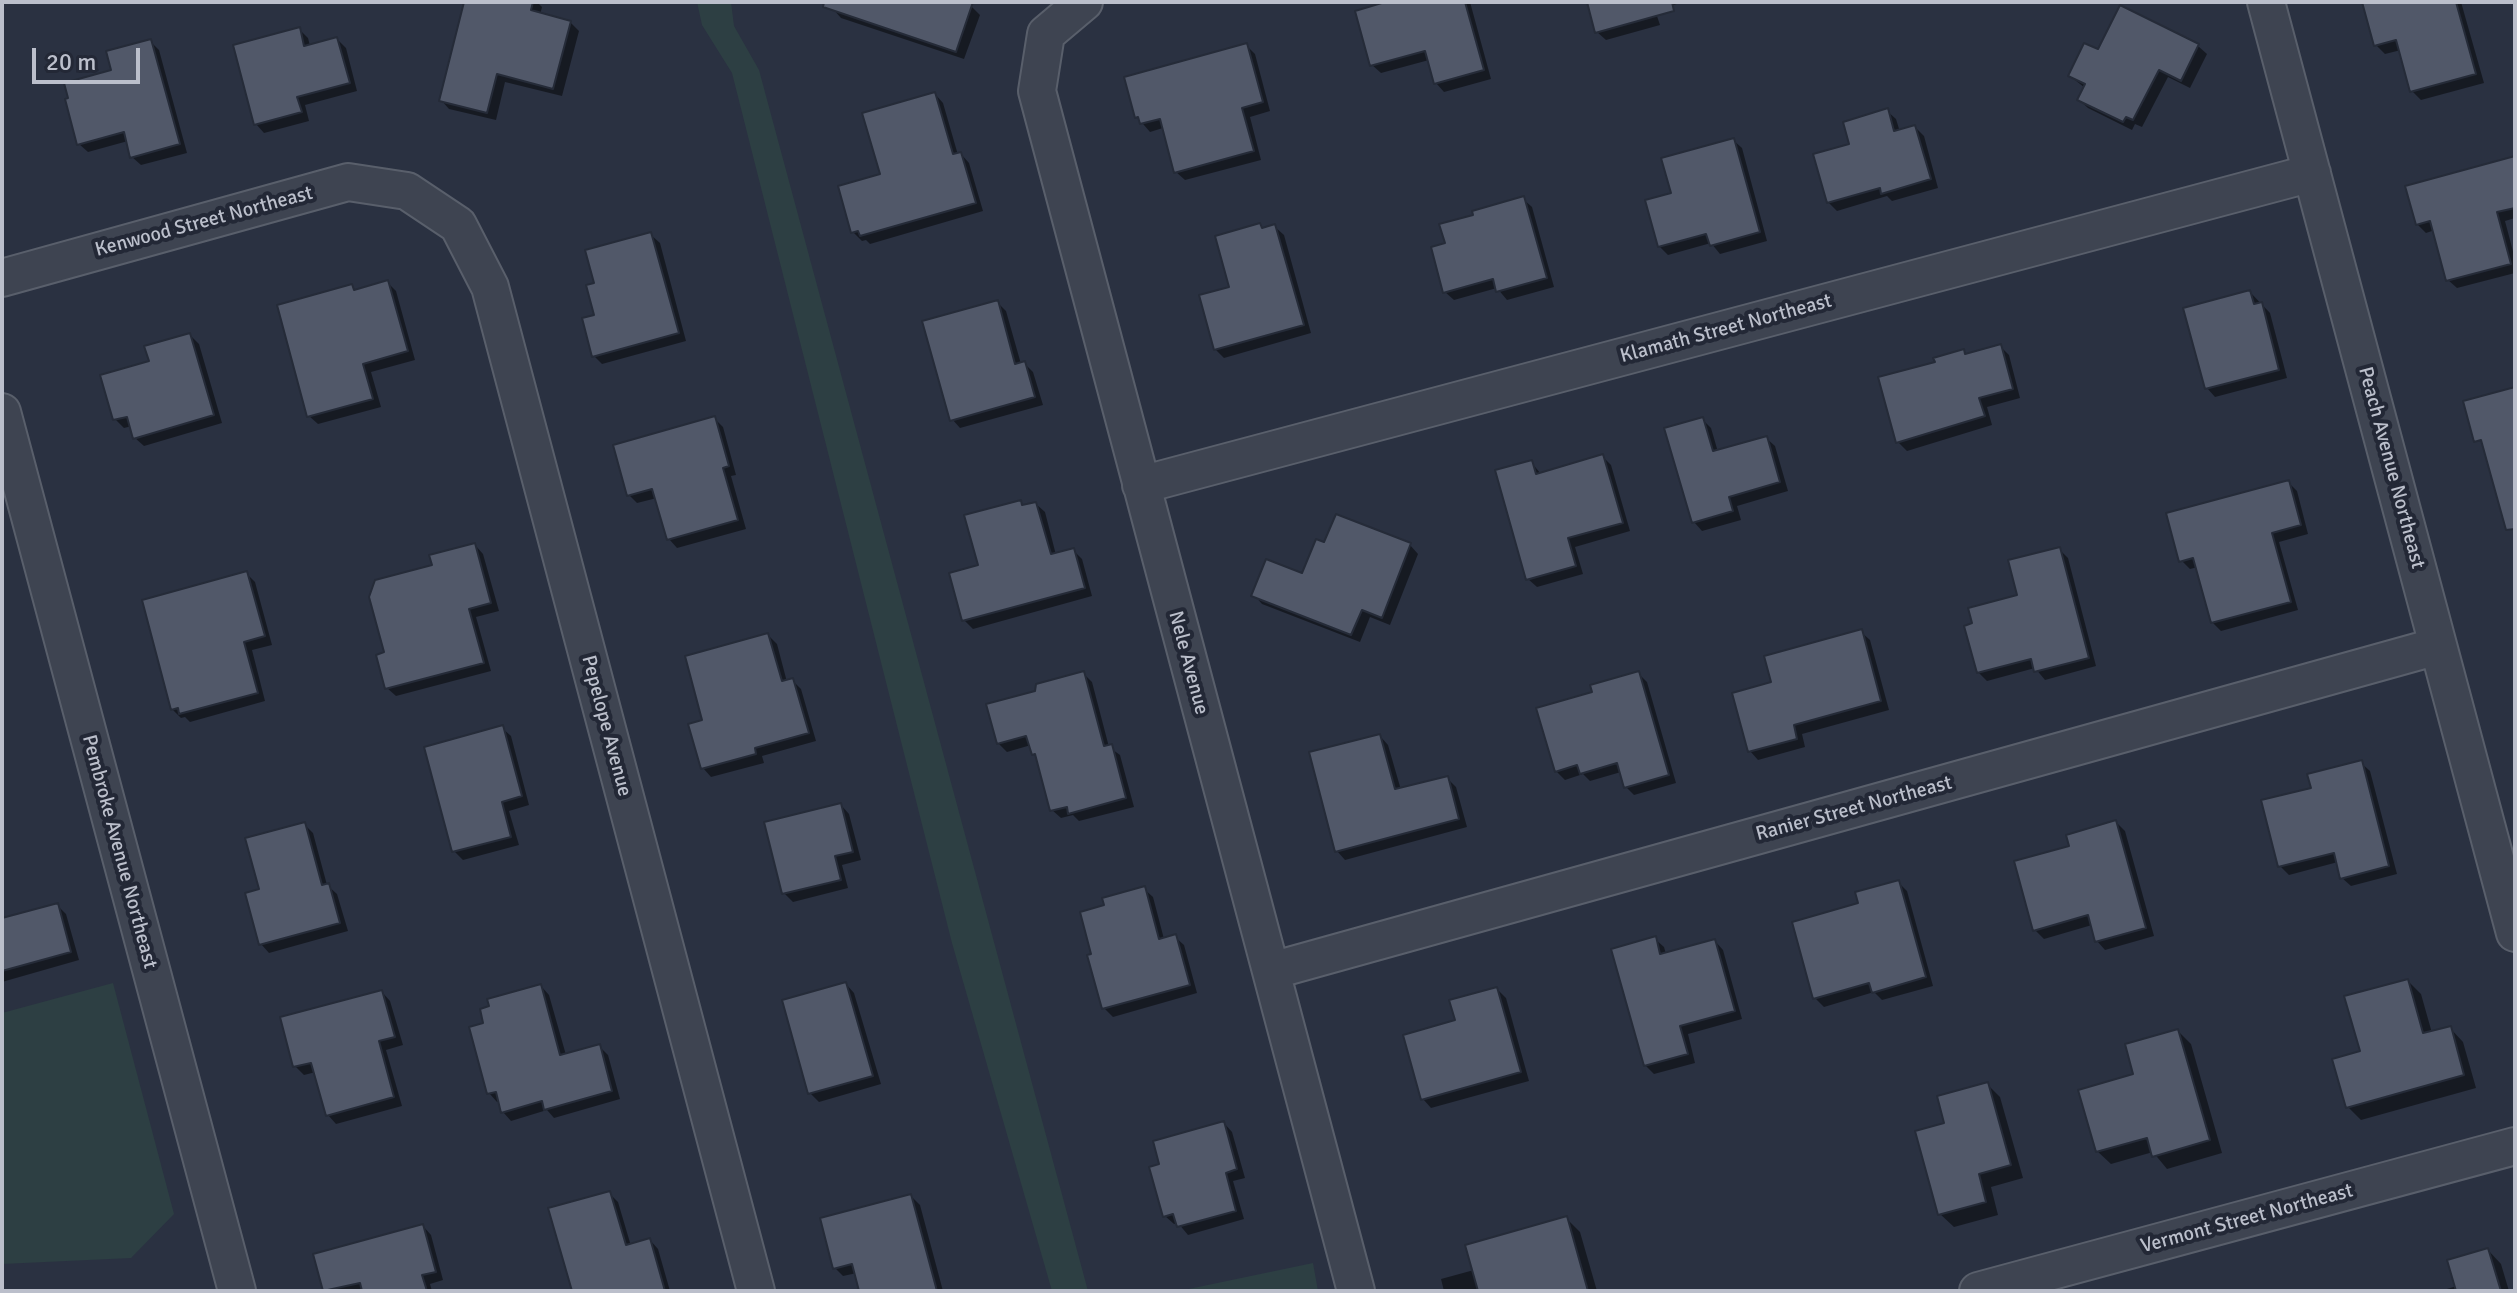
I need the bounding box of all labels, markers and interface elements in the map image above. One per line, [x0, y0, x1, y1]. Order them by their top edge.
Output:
scale bar [36, 32, 144, 82]
text: 20 m [46, 47, 96, 77]
street label: Kenwood Street Northeast [93, 181, 315, 263]
street label: Klamath Street Northeast [1618, 289, 1834, 369]
street label: Peach Avenue Northeast [2352, 364, 2430, 572]
street label: Nele Avenue [1163, 609, 1213, 717]
street label: Pepelope Avenue [576, 653, 636, 799]
street label: Pembroke Avenue Northeast [76, 732, 162, 972]
street label: Ranier Street Northeast [1753, 771, 1955, 847]
street label: Vermont Street Northeast [2138, 1179, 2356, 1259]

